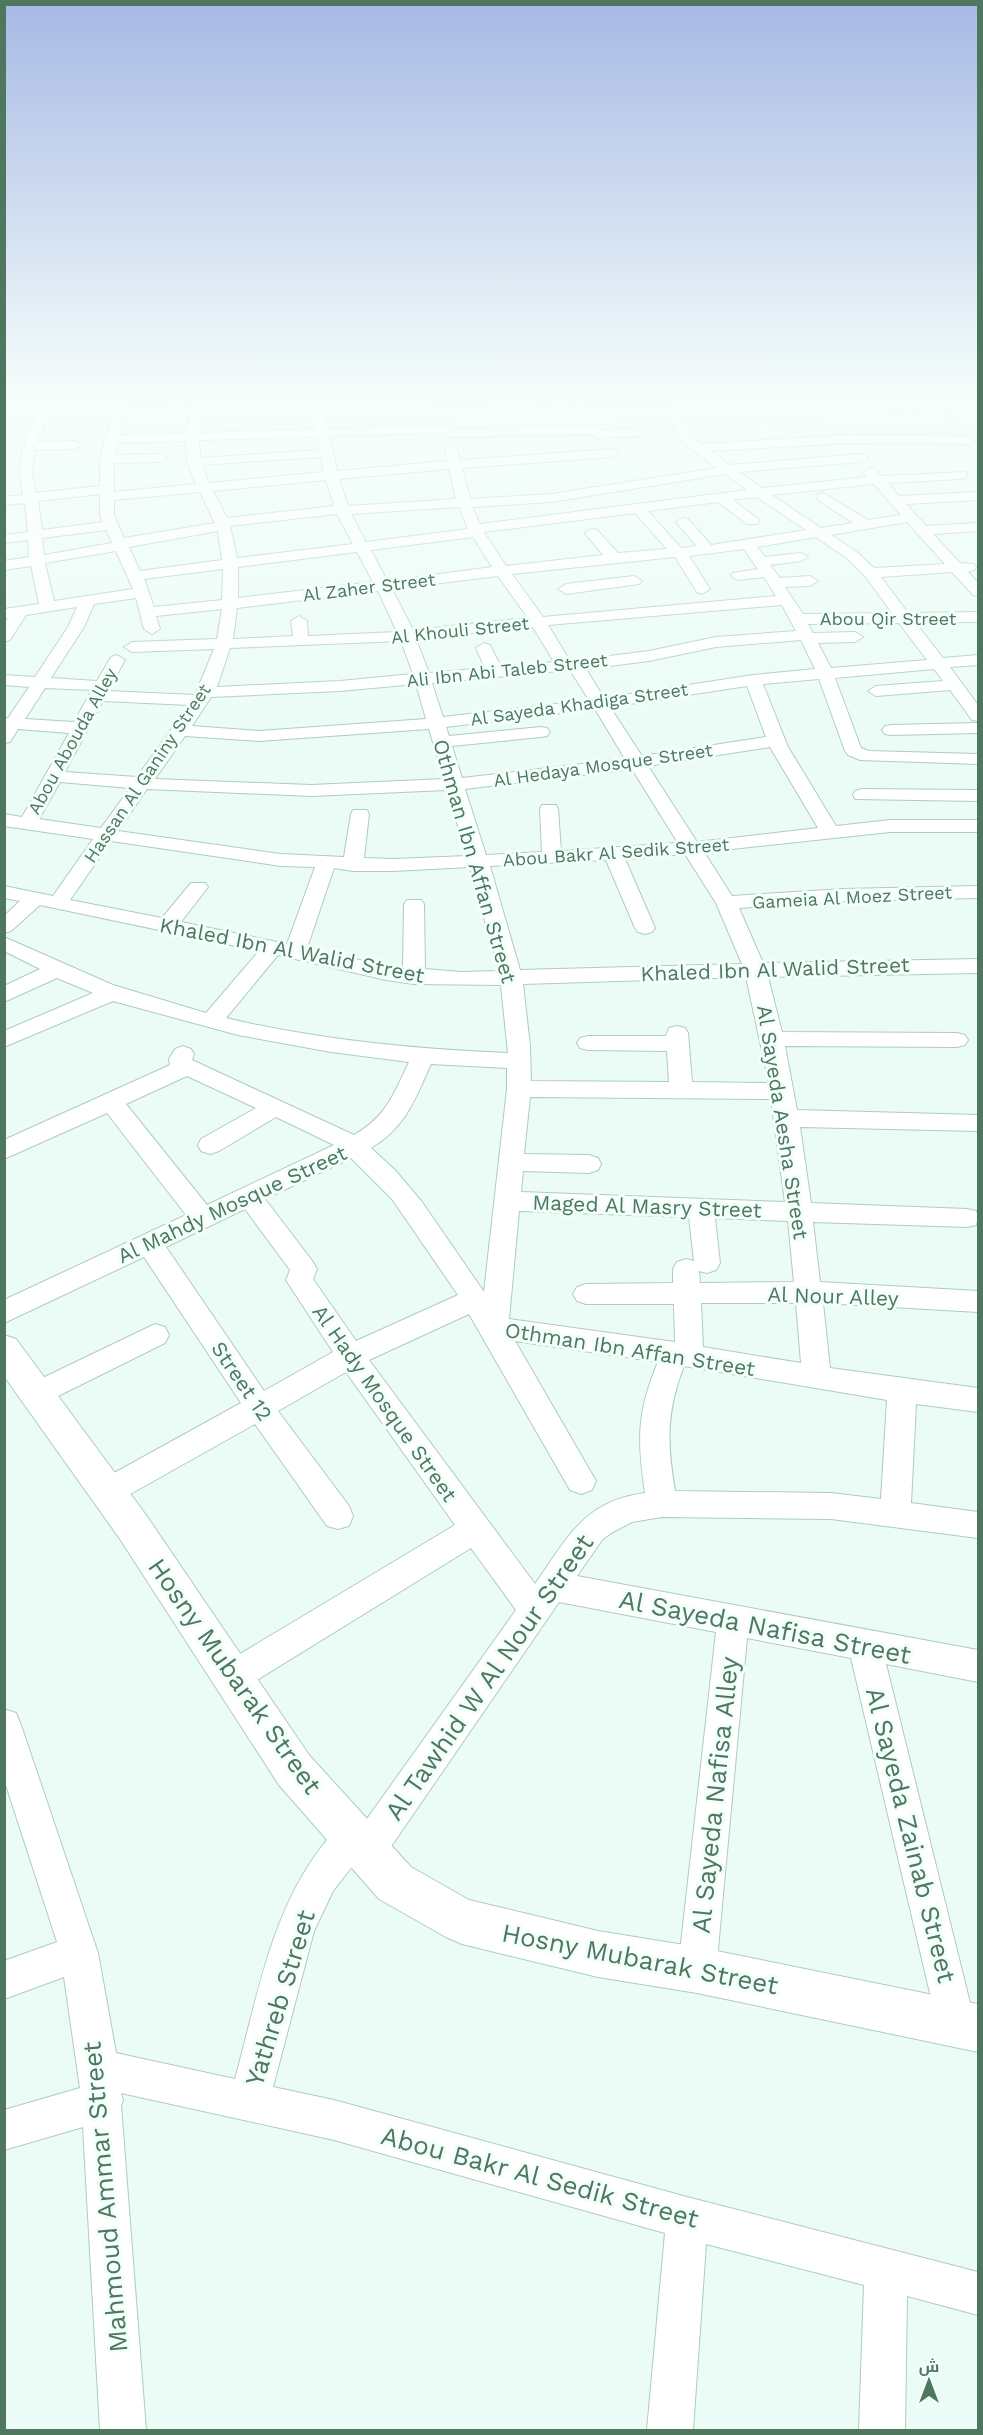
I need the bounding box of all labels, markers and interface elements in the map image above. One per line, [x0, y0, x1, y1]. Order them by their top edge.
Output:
street label: Al Zaher Street [302, 568, 437, 606]
street label: Abou Qir Street [820, 608, 957, 629]
street label: Al Khouli Street [390, 612, 530, 648]
street label: Ali Ibn Abi Taleb Street [406, 649, 609, 691]
street label: Abou Abouda Alley [23, 663, 121, 818]
street label: Al Sayeda Khadiga Street [469, 678, 690, 730]
street label: Hassan Al Ganiny Street [79, 679, 215, 866]
street label: Othman Ibn Affan Street [428, 736, 522, 986]
street label: Al Hedaya Mosque Street [492, 739, 714, 791]
street label: Abou Bakr Al Sedik Street [502, 834, 730, 870]
street label: Gameia Al Moez Street [752, 881, 953, 913]
street label: Khaled Ibn Al Walid Street [158, 912, 427, 988]
street label: Khaled Ibn Al Walid Street [640, 952, 910, 986]
street label: Al Sayeda Aesha Street [752, 1003, 814, 1241]
street label: Al Mahdy Mosque Street [113, 1140, 351, 1268]
street label: Maged Al Masry Street [532, 1190, 762, 1222]
street label: Al Nour Alley [767, 1281, 899, 1311]
street label: Al Hady Mosque Street [307, 1300, 463, 1506]
street label: Othman Ibn Affan Street [503, 1317, 757, 1381]
street label: Street 12 [206, 1337, 278, 1425]
street label: Al Tawhid W Al Nour Street [379, 1528, 599, 1826]
street label: Hosny Mubarak Street [142, 1552, 328, 1800]
street label: Al Sayeda Nafisa Street [616, 1584, 914, 1670]
street label: Al Sayeda Nafisa Alley [686, 1654, 745, 1935]
street label: Al Sayeda Zainab Street [860, 1684, 962, 1986]
street label: Yathreb Street [239, 1906, 321, 2090]
street label: Hosny Mubarak Street [499, 1917, 781, 2001]
street label: Mahmoud Ammar Street [76, 2040, 134, 2354]
street label: Abou Bakr Al Sedik Street [378, 2120, 702, 2234]
north arrow [899, 2351, 959, 2411]
text: ش [919, 2357, 939, 2376]

